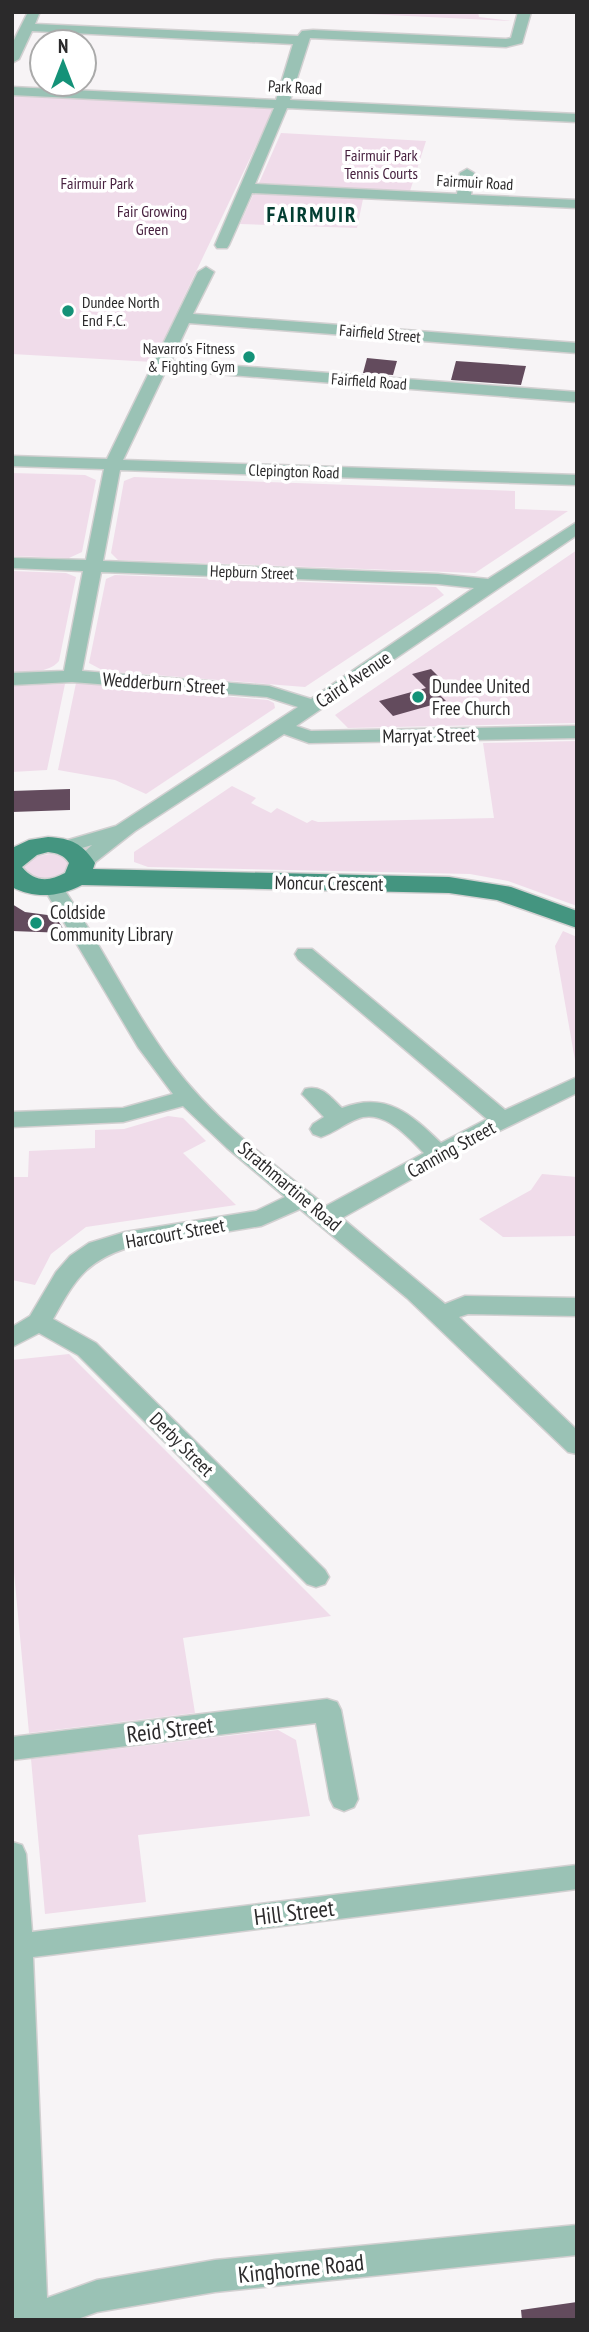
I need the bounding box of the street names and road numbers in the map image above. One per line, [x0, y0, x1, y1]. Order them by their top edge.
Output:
street label: Park Road [267, 76, 323, 98]
street label: Fairmuir Road [436, 170, 514, 194]
street label: Fairfield Street [338, 319, 422, 347]
street label: Fairfield Road [330, 368, 408, 394]
street label: Clepington Road [248, 459, 340, 483]
street label: Hepburn Street [210, 561, 295, 583]
street label: Caird Avenue [311, 645, 395, 713]
street label: Wedderburn Street [102, 667, 227, 699]
street label: Marryat Street [382, 722, 477, 748]
street label: Moncur Crescent [274, 870, 384, 896]
street label: Canning Street [403, 1115, 500, 1183]
street label: Strathmartine Road [234, 1136, 346, 1236]
street label: Harcourt Street [124, 1212, 227, 1254]
street label: Derby Street [145, 1407, 220, 1482]
street label: Reid Street [125, 1709, 216, 1749]
street label: Hill Street [252, 1893, 336, 1931]
street label: Kinghorne Road [237, 2247, 365, 2289]

